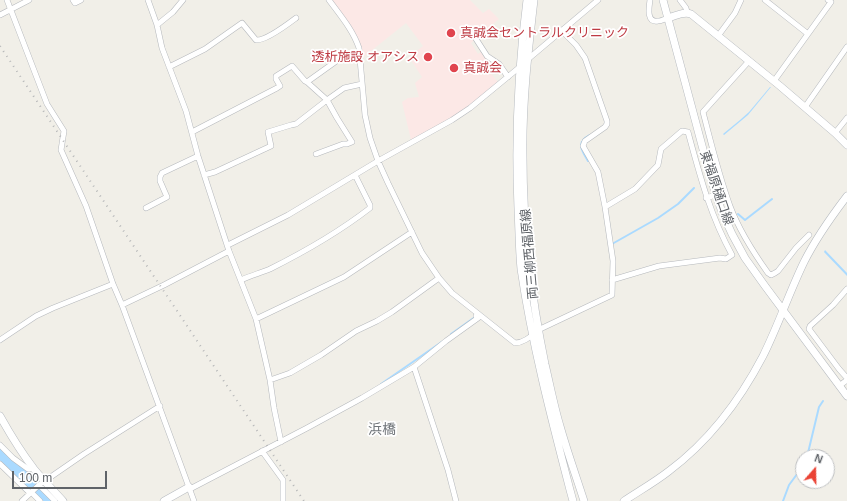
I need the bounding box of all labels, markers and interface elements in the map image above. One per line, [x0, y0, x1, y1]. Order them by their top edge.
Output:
place label: 真誠会セントラルクリニック [460, 25, 629, 41]
marker: 真誠会セントラルクリニック [445, 27, 457, 39]
place label: 透析施設 オアシス [311, 49, 419, 65]
marker: 透析施設 オアシス [422, 51, 434, 63]
place label: 真誠会 [463, 60, 502, 76]
marker: 真誠会 [448, 62, 460, 74]
street label: 東福原樋口線 [696, 149, 736, 227]
street label: 両三柳西福原線 [518, 208, 542, 300]
district label: 浜橋 [368, 422, 396, 438]
north arrow [795, 449, 835, 489]
text: N [813, 452, 825, 466]
scale bar [14, 463, 109, 489]
text: 100 m [19, 471, 52, 485]

